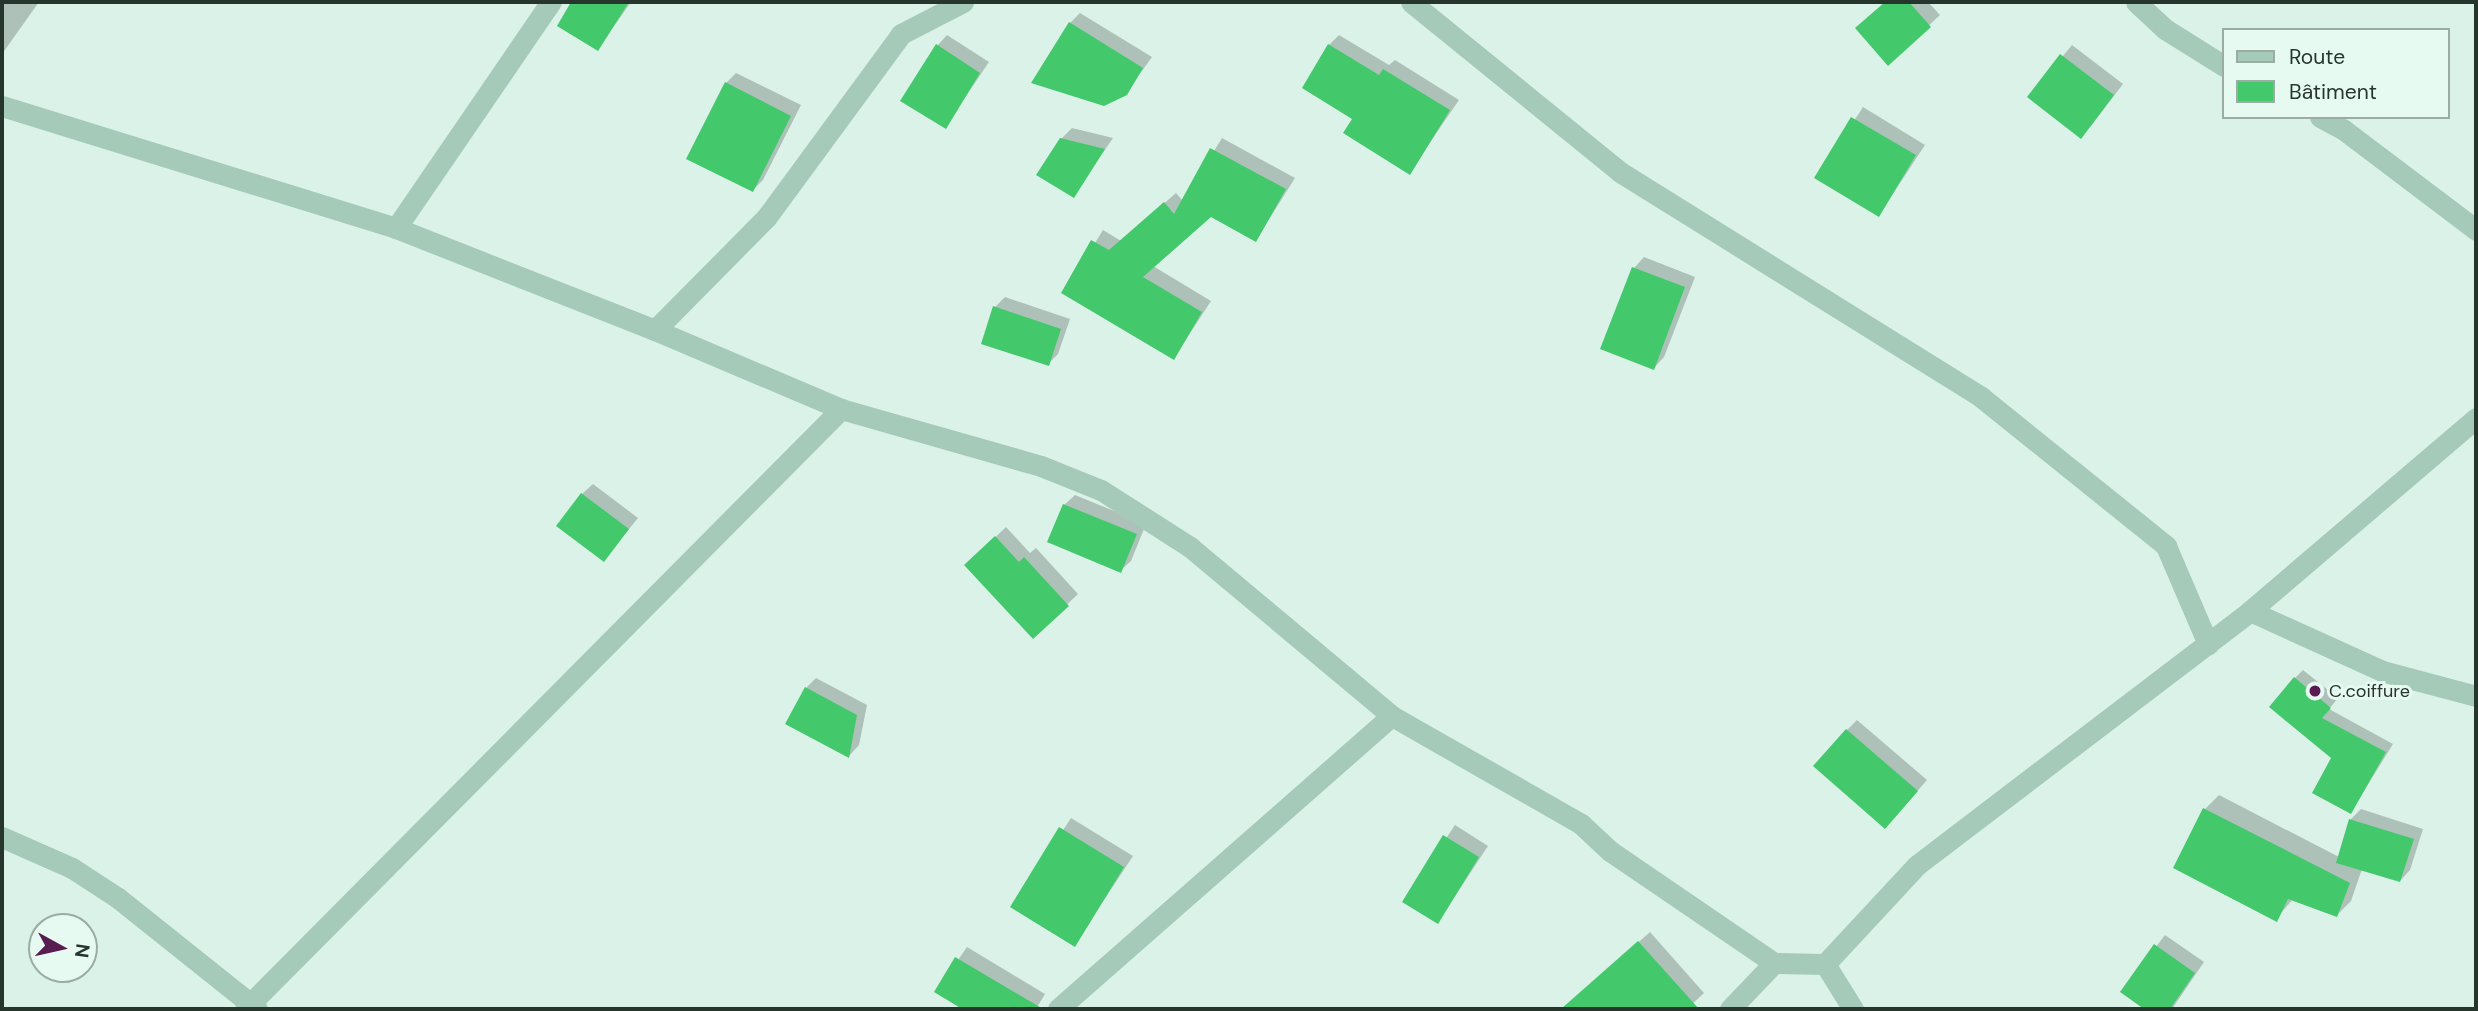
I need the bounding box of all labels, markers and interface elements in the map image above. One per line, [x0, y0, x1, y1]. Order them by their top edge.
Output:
legend [2222, 28, 2450, 119]
text: Route [2289, 43, 2345, 71]
text: Bâtiment [2289, 78, 2377, 106]
place label: C.coiffure [2329, 680, 2410, 702]
marker: C.coiffure [2307, 683, 2323, 699]
north arrow [28, 913, 98, 983]
text: N [69, 942, 96, 959]

